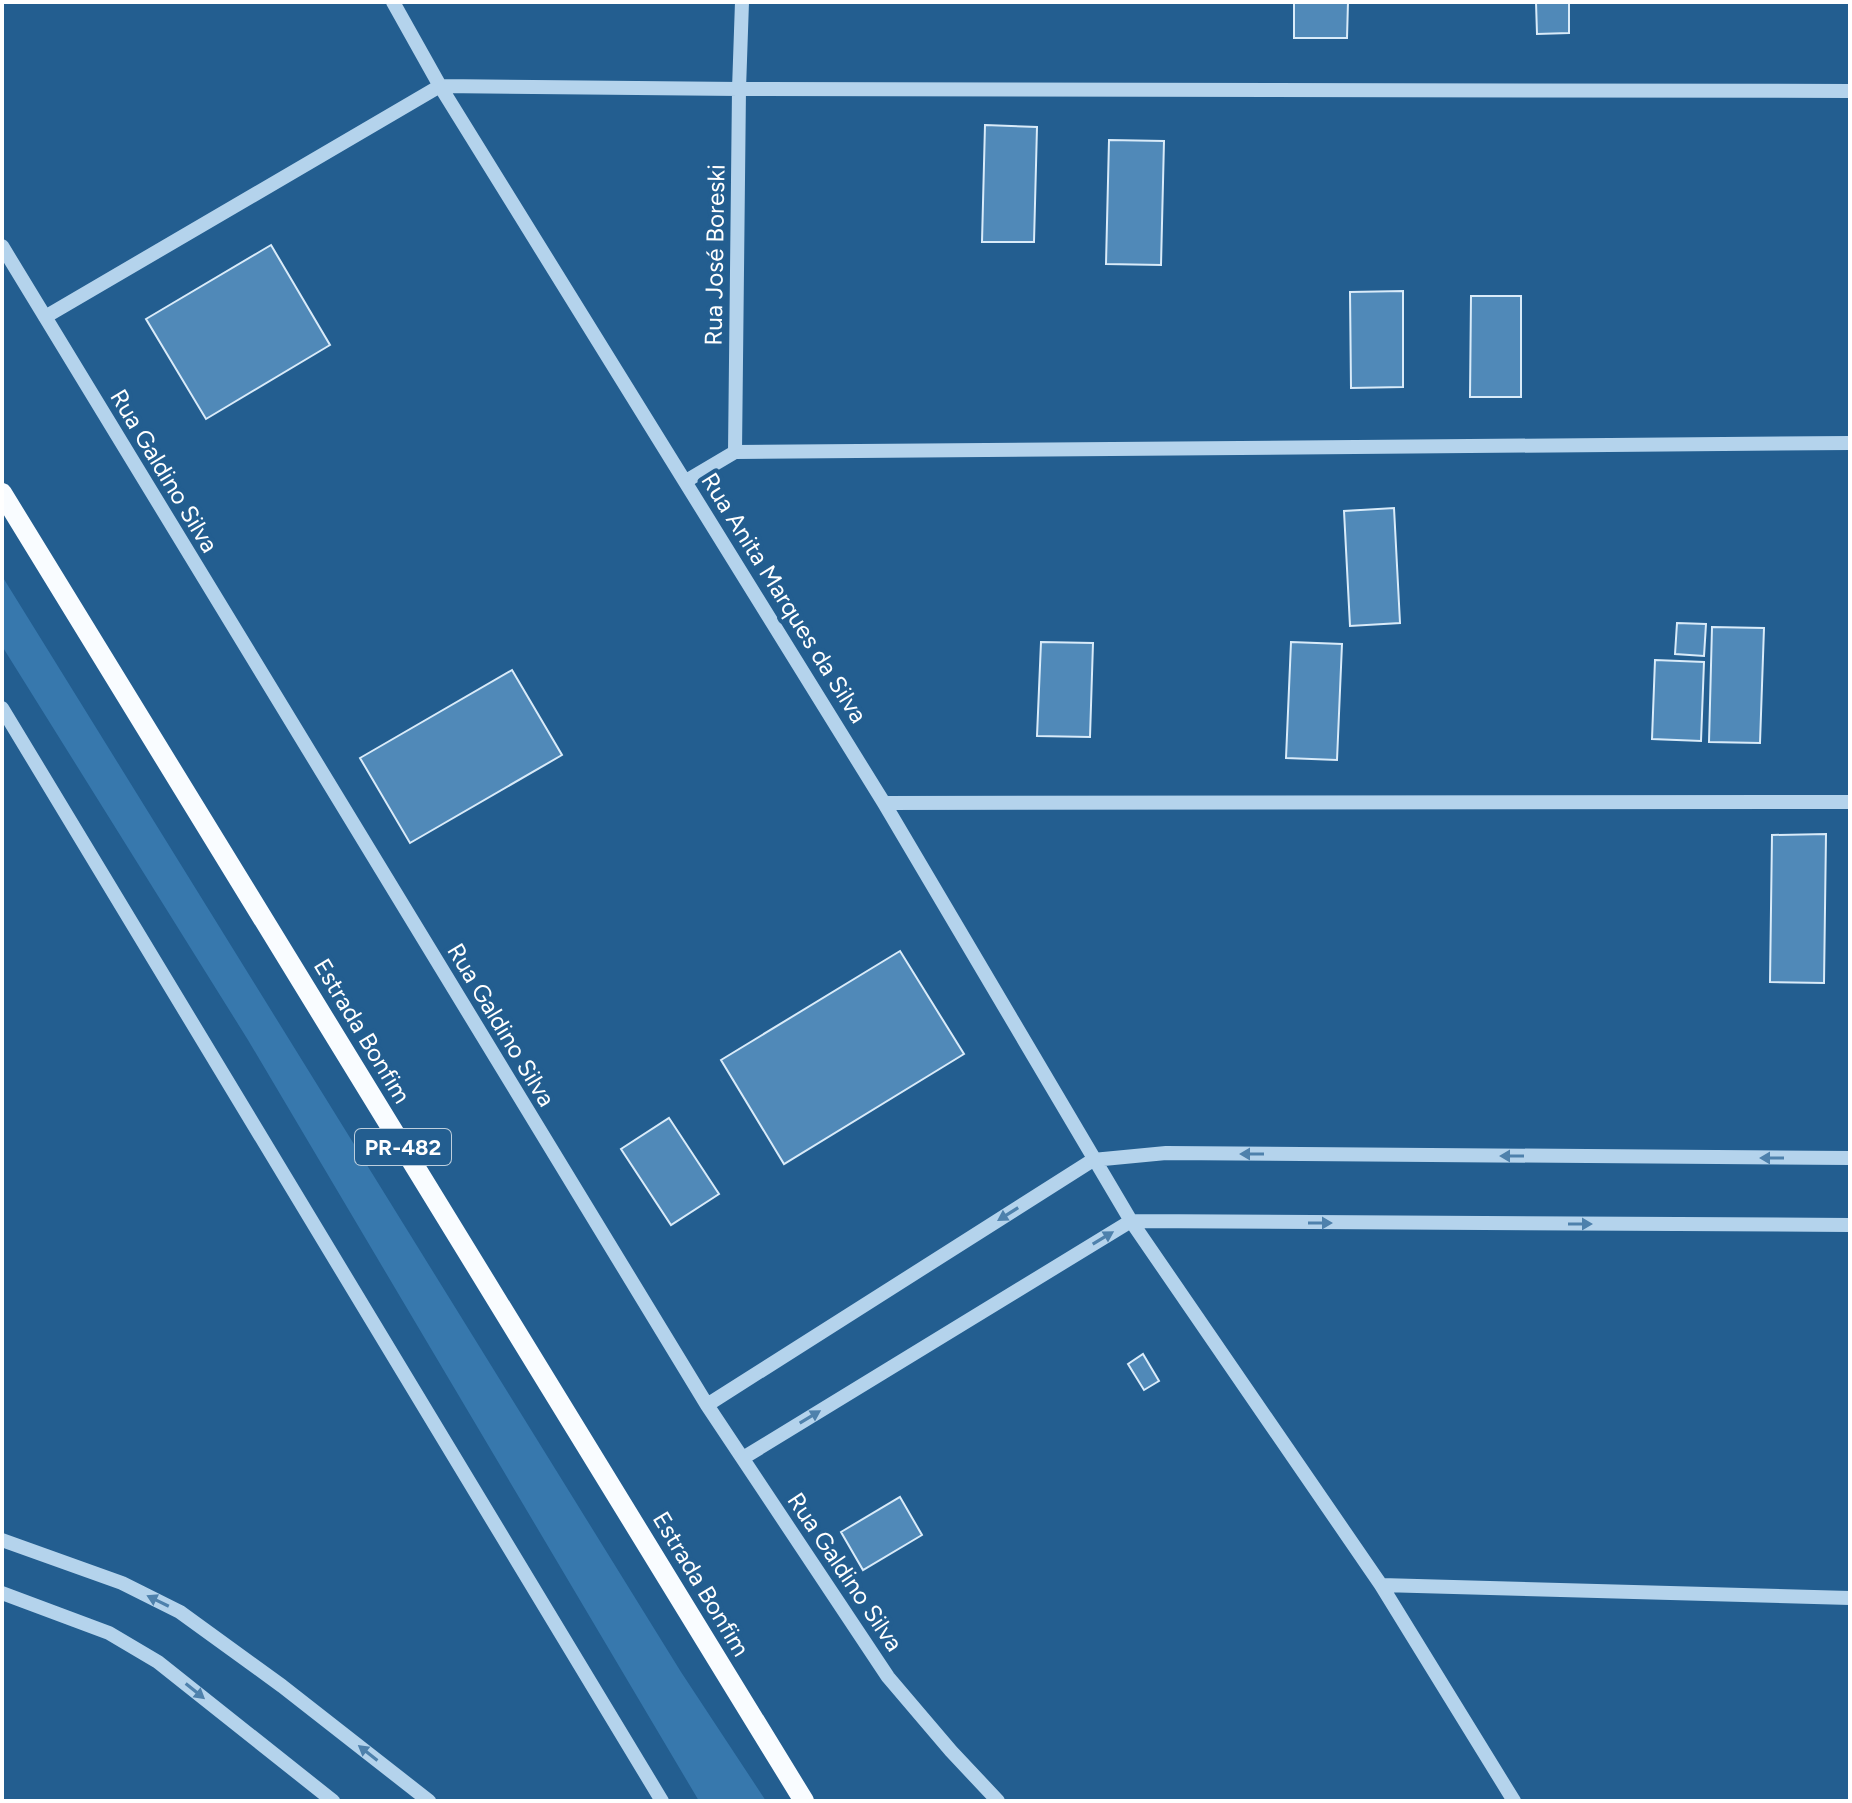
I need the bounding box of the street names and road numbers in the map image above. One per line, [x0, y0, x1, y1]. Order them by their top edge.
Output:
street label: Rua José Boreski [698, 164, 731, 346]
street label: Rua Galdino Silva [104, 384, 225, 558]
street label: Rua Anita Marques da Silva [695, 467, 873, 728]
street label: Rua Galdino Silva [441, 938, 562, 1112]
street label: Estrada Bonfim [308, 953, 417, 1108]
road number: PR-482 [355, 1129, 451, 1165]
street label: Rua Galdino Silva [782, 1487, 909, 1657]
street label: Estrada Bonfim [647, 1506, 756, 1661]

